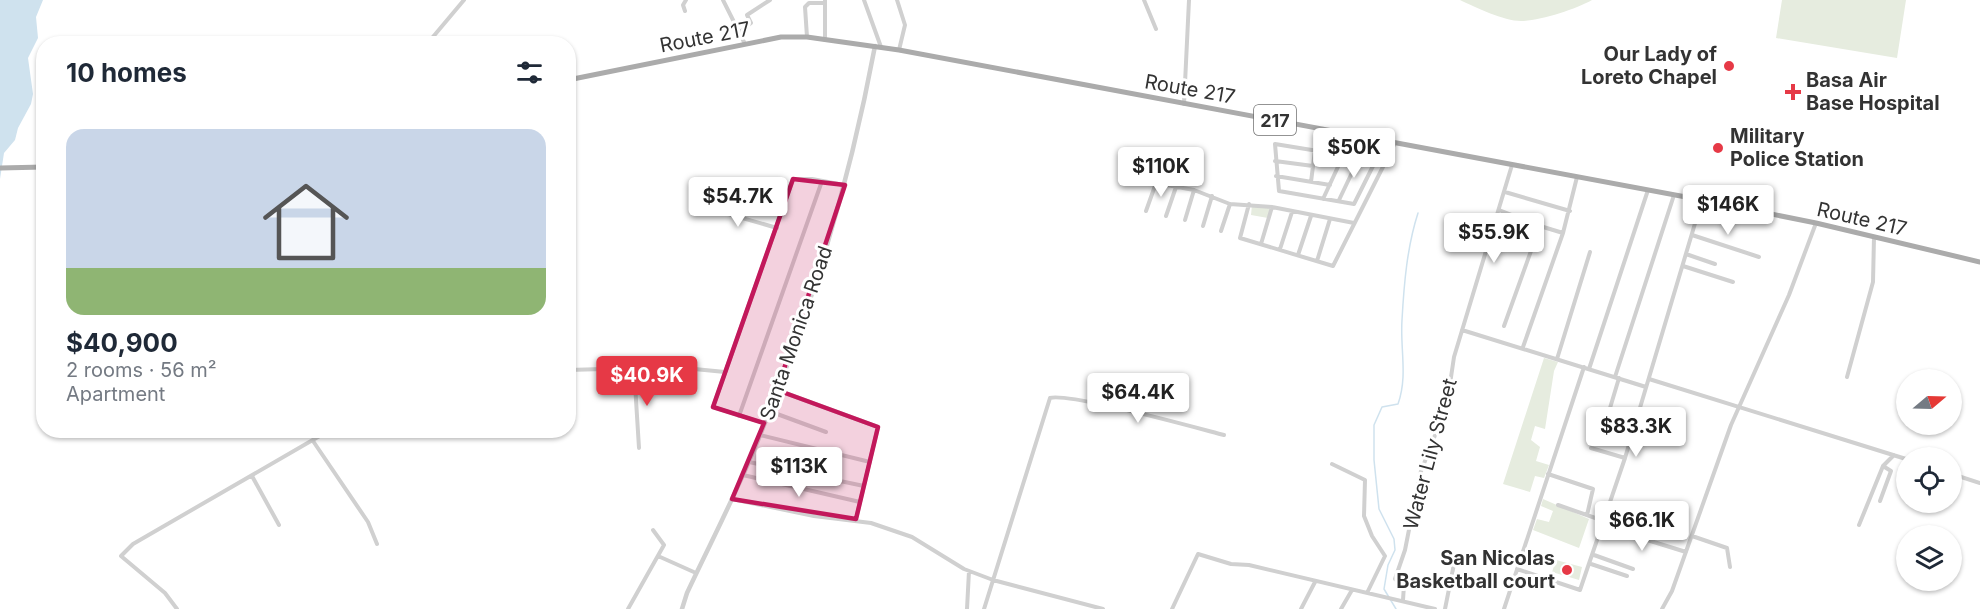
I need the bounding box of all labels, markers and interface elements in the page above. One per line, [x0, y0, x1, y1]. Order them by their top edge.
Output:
street label: Route 217 [658, 16, 752, 58]
place label: Our Lady of Loreto Chapel [1581, 42, 1717, 89]
icon: filters [513, 56, 546, 89]
text: 10 homes [66, 57, 187, 88]
marker: Our Lady of Loreto Chapel [1722, 59, 1736, 73]
place label: Basa Air Base Hospital [1806, 68, 1940, 115]
street label: Route 217 [1143, 69, 1237, 109]
marker: Basa Air Base Hospital [1784, 83, 1802, 101]
road number: 217 [1254, 105, 1296, 135]
place label: Military Police Station [1730, 124, 1864, 171]
pin: $50K [1318, 128, 1390, 179]
text: $50K [1327, 135, 1381, 159]
marker: Military Police Station [1711, 141, 1725, 155]
pin: $110K [1119, 147, 1203, 198]
text: $110K [1132, 154, 1190, 178]
icon: home [252, 168, 360, 276]
pin: $54.7K [689, 177, 787, 228]
text: $54.7K [703, 184, 773, 208]
pin: $146K [1686, 185, 1770, 236]
text: $146K [1697, 192, 1759, 216]
street label: Route 217 [1815, 197, 1909, 241]
pin: $55.9K [1445, 213, 1543, 264]
text: $55.9K [1458, 220, 1530, 244]
street label: Santa Monica Road [755, 243, 837, 423]
text: $40,900 [66, 327, 178, 358]
pin: $40.9K [598, 356, 696, 407]
text: 2 rooms · 56 m² [66, 358, 217, 382]
text: $40.9K [610, 363, 684, 387]
north arrow [1896, 369, 1962, 435]
map controls [1896, 369, 1962, 591]
pin: $64.4K [1089, 373, 1187, 424]
street label: Water Lily Street [1398, 375, 1462, 532]
text: $64.4K [1101, 380, 1175, 404]
text: Apartment [66, 382, 165, 406]
pin: $83.3K [1587, 407, 1685, 458]
text: $83.3K [1600, 414, 1672, 438]
pin: $113K [757, 447, 841, 498]
button: locate [1896, 447, 1962, 513]
text: $113K [770, 454, 828, 478]
pin: $66.1K [1593, 501, 1691, 552]
text: $66.1K [1609, 508, 1675, 532]
button: layers [1896, 525, 1962, 591]
place label: San Nicolas Basketball court [1396, 546, 1555, 593]
marker: San Nicolas Basketball court [1560, 563, 1574, 577]

